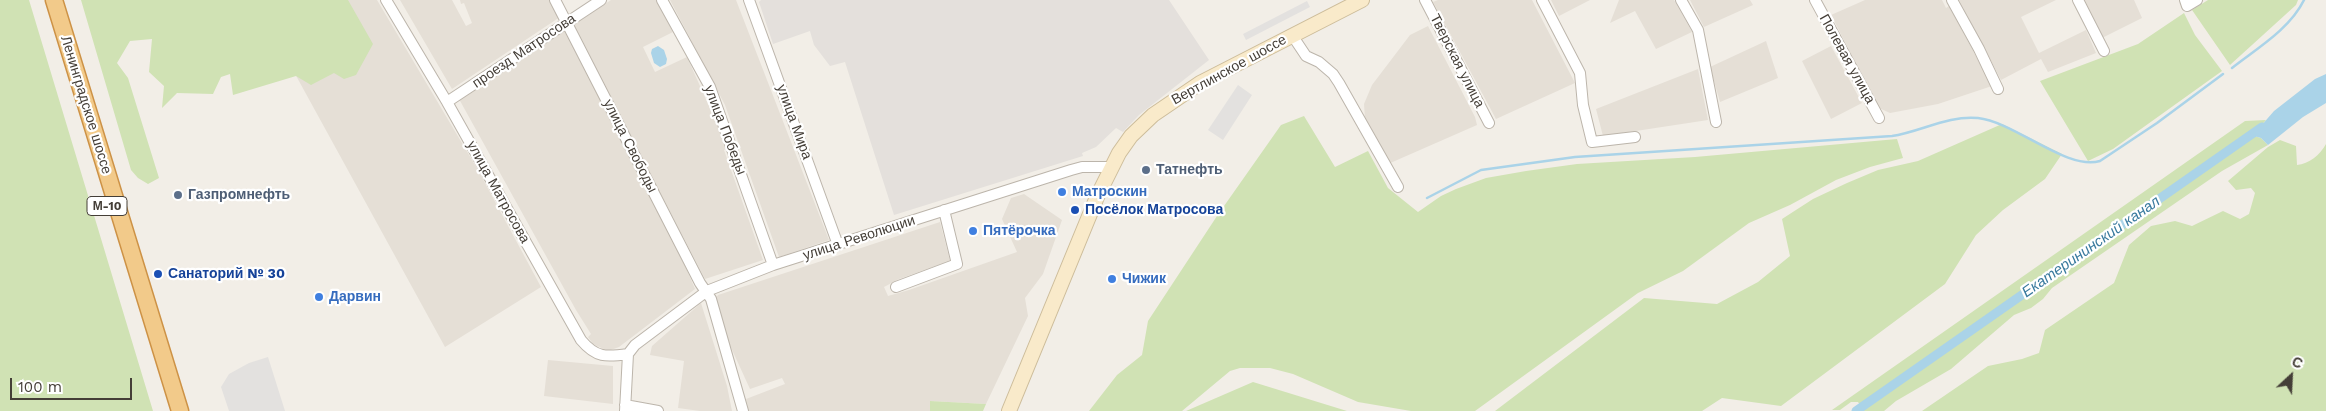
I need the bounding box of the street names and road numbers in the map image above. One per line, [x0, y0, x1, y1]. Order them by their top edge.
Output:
street label: проезд Матросова [469, 10, 579, 92]
street label: Тверская улица [1426, 11, 1488, 111]
street label: Полевая улица [1816, 11, 1878, 107]
street label: Вертлинское шоссе [1169, 31, 1289, 109]
street label: Ленинградское шоссе [57, 34, 115, 176]
street label: улица Мира [773, 82, 815, 162]
street label: улица Победы [700, 83, 750, 177]
street label: улица Свободы [599, 97, 661, 195]
street label: улица Матросова [463, 138, 533, 246]
road number: М-10 [87, 197, 127, 216]
street label: улица Революции [801, 212, 917, 264]

